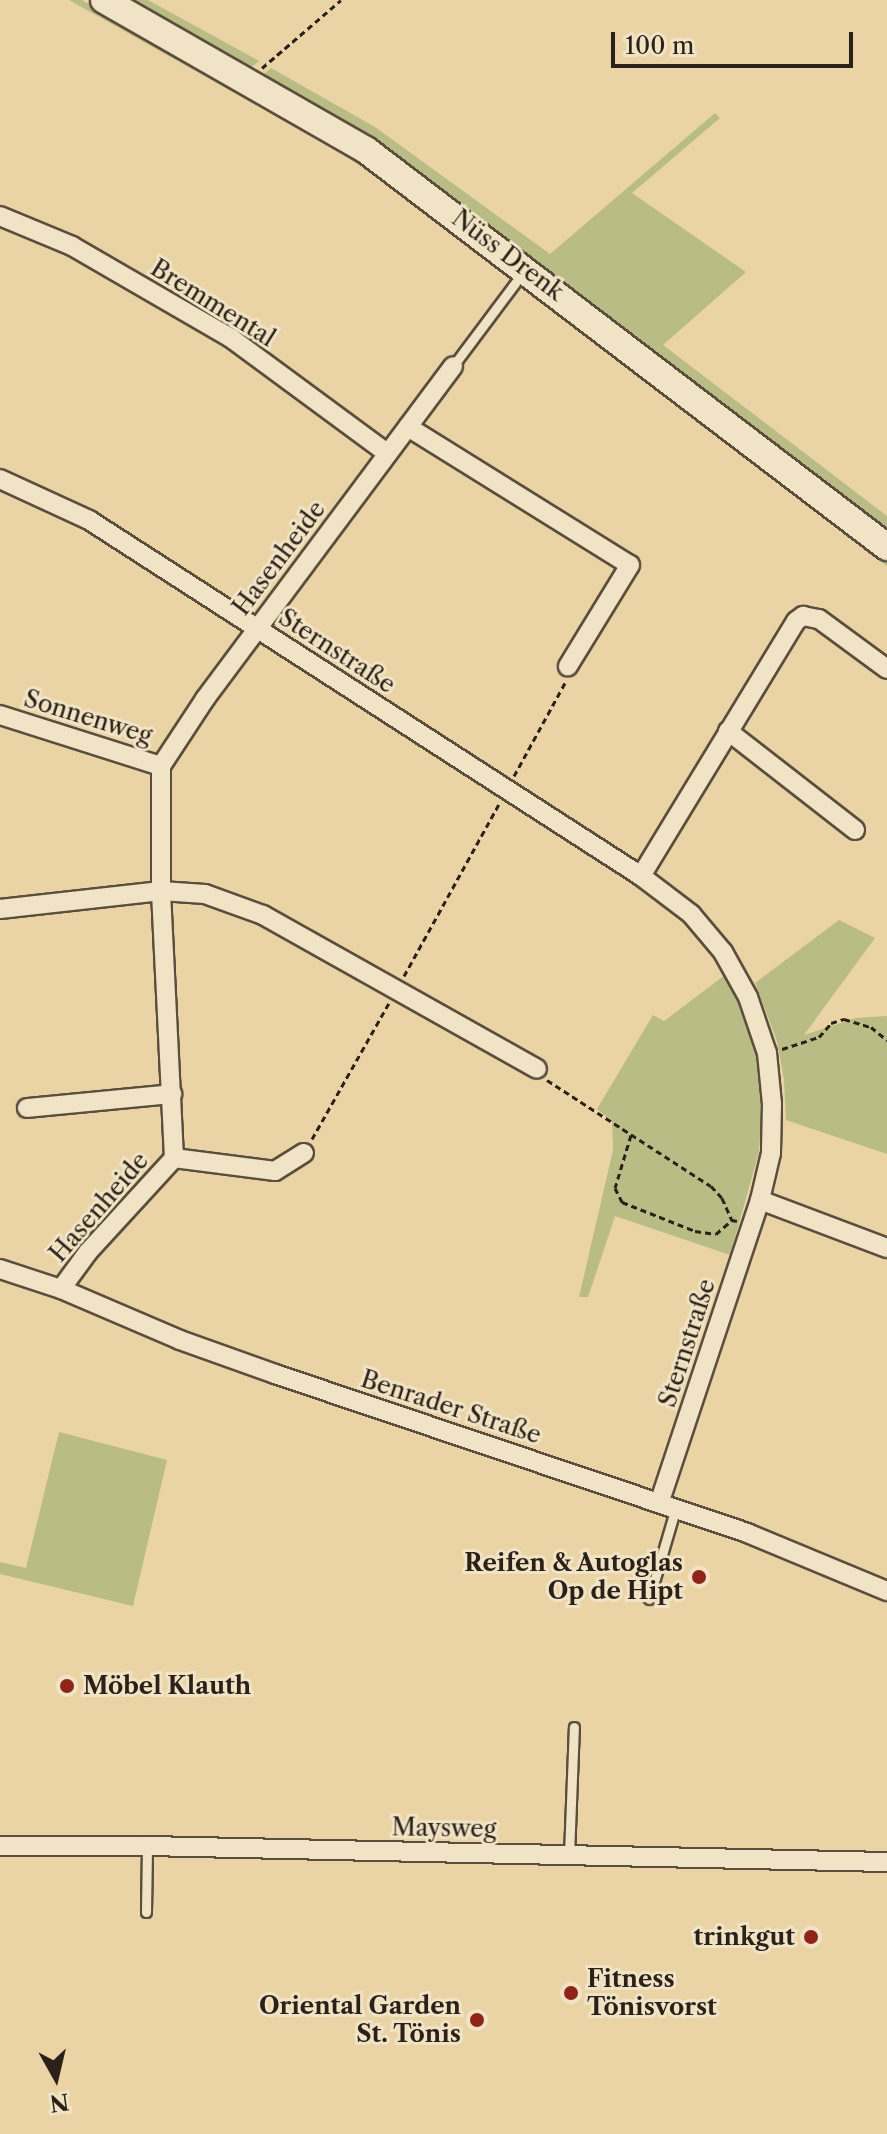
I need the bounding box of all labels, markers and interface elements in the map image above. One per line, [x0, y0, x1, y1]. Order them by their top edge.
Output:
scale bar [615, 16, 857, 66]
text: 100 m [625, 31, 694, 60]
street label: Nüss Drenk [446, 204, 570, 306]
street label: Bremmental [145, 253, 281, 353]
street label: Hasenheide [227, 495, 331, 621]
street label: Sternstraße [273, 603, 401, 699]
street label: Sonnenweg [21, 684, 155, 750]
street label: Hasenheide [44, 1146, 154, 1268]
street label: Sternstraße [653, 1275, 721, 1411]
street label: Benrader Straße [357, 1364, 545, 1450]
place label: Reifen & Autoglas Op de Hipt [463, 1549, 683, 1605]
marker: Reifen & Autoglas Op de Hipt [690, 1568, 708, 1586]
place label: Möbel Klauth [83, 1672, 251, 1700]
marker: Möbel Klauth [58, 1677, 76, 1695]
street label: Maysweg [391, 1813, 497, 1843]
place label: trinkgut [694, 1923, 795, 1951]
marker: trinkgut [802, 1928, 820, 1946]
place label: Fitness Tönisvorst [587, 1965, 717, 2021]
marker: Fitness Tönisvorst [562, 1984, 580, 2002]
place label: Oriental Garden St. Tönis [259, 1992, 461, 2048]
marker: Oriental Garden St. Tönis [468, 2011, 486, 2029]
north arrow [16, 2038, 96, 2118]
text: N [48, 2088, 71, 2117]

